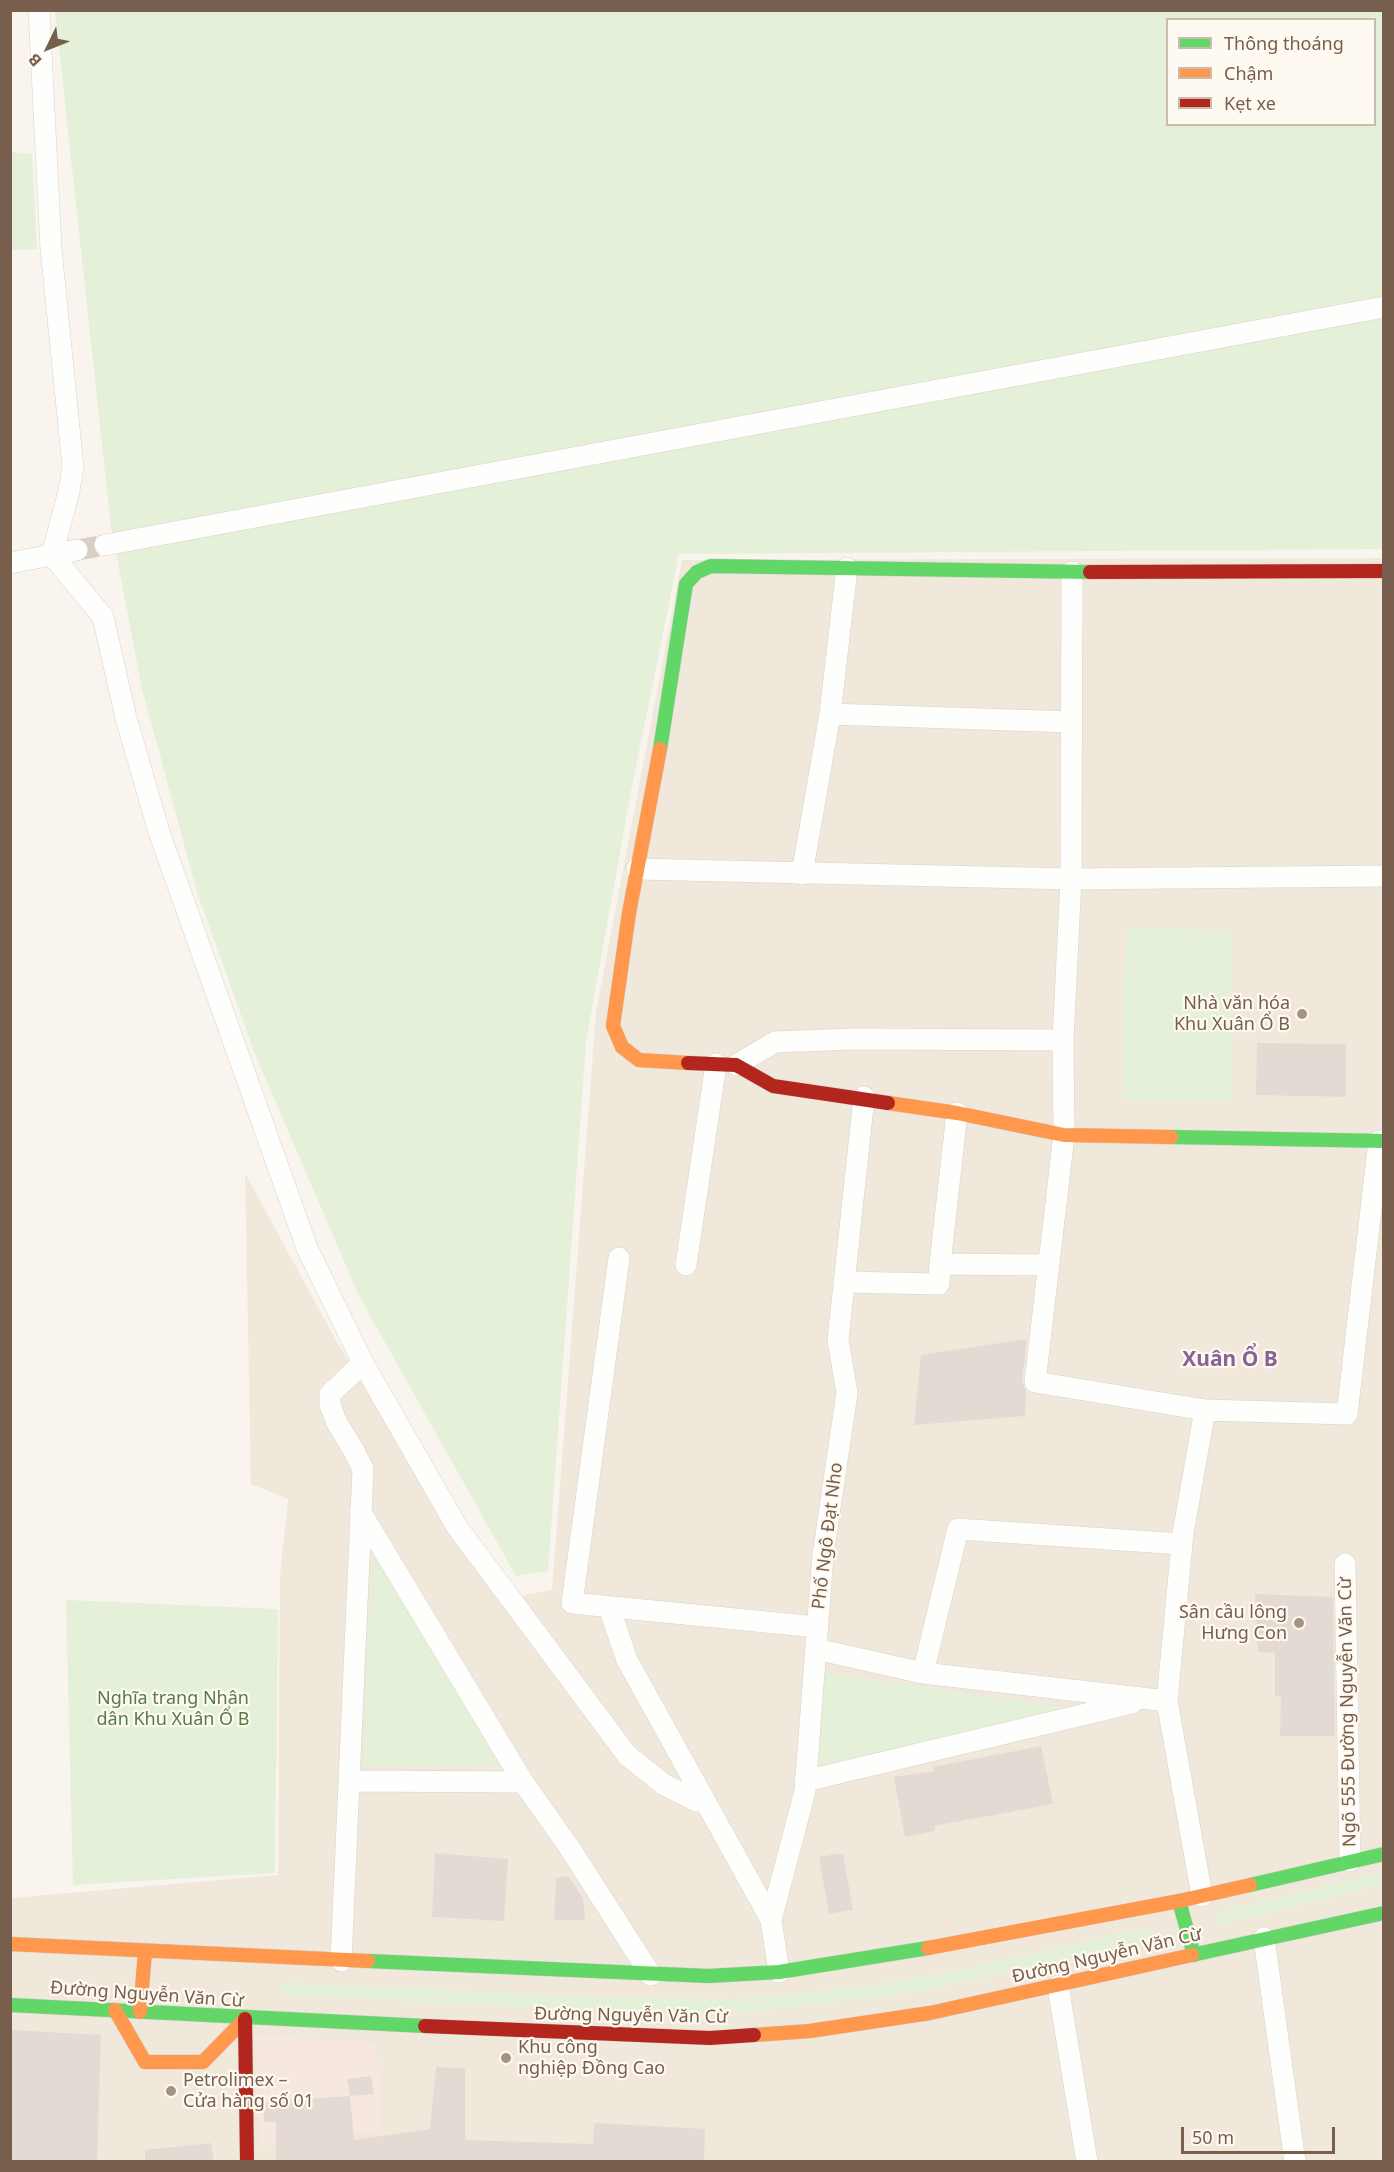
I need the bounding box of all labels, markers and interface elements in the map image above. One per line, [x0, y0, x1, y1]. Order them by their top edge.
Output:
north arrow [18, 18, 78, 78]
legend [1166, 18, 1376, 126]
text: Thông thoáng [1224, 31, 1344, 55]
text: B [23, 49, 47, 72]
text: Chậm [1224, 61, 1273, 85]
text: Kẹt xe [1224, 91, 1276, 115]
place label: Nhà văn hóa Khu Xuân Ổ B [1174, 993, 1290, 1036]
marker: Nhà văn hóa Khu Xuân Ổ B [1295, 1007, 1309, 1021]
district label: Xuân Ổ B [1182, 1347, 1278, 1373]
street label: Phố Ngô Đạt Nho [808, 1461, 848, 1611]
street label: Ngõ 555 Đường Nguyễn Văn Cừ [1335, 1577, 1361, 1847]
place label: Sân cầu lông Hưng Con [1179, 1602, 1287, 1644]
marker: Sân cầu lông Hưng Con [1292, 1616, 1306, 1630]
park label: Nghĩa trang Nhân dân Khu Xuân Ổ B [96, 1688, 250, 1730]
street label: Đường Nguyễn Văn Cừ [1010, 1924, 1204, 1988]
street label: Đường Nguyễn Văn Cừ [49, 1977, 245, 2013]
street label: Đường Nguyễn Văn Cừ [534, 2004, 728, 2028]
place label: Khu công nghiệp Đồng Cao [518, 2037, 665, 2080]
marker: Khu công nghiệp Đồng Cao [499, 2051, 513, 2065]
place label: Petrolimex – Cửa hàng số 01 [183, 2070, 314, 2112]
marker: Petrolimex – Cửa hàng số 01 [164, 2084, 178, 2098]
scale bar [1184, 2115, 1338, 2153]
text: 50 m [1192, 2125, 1234, 2149]

